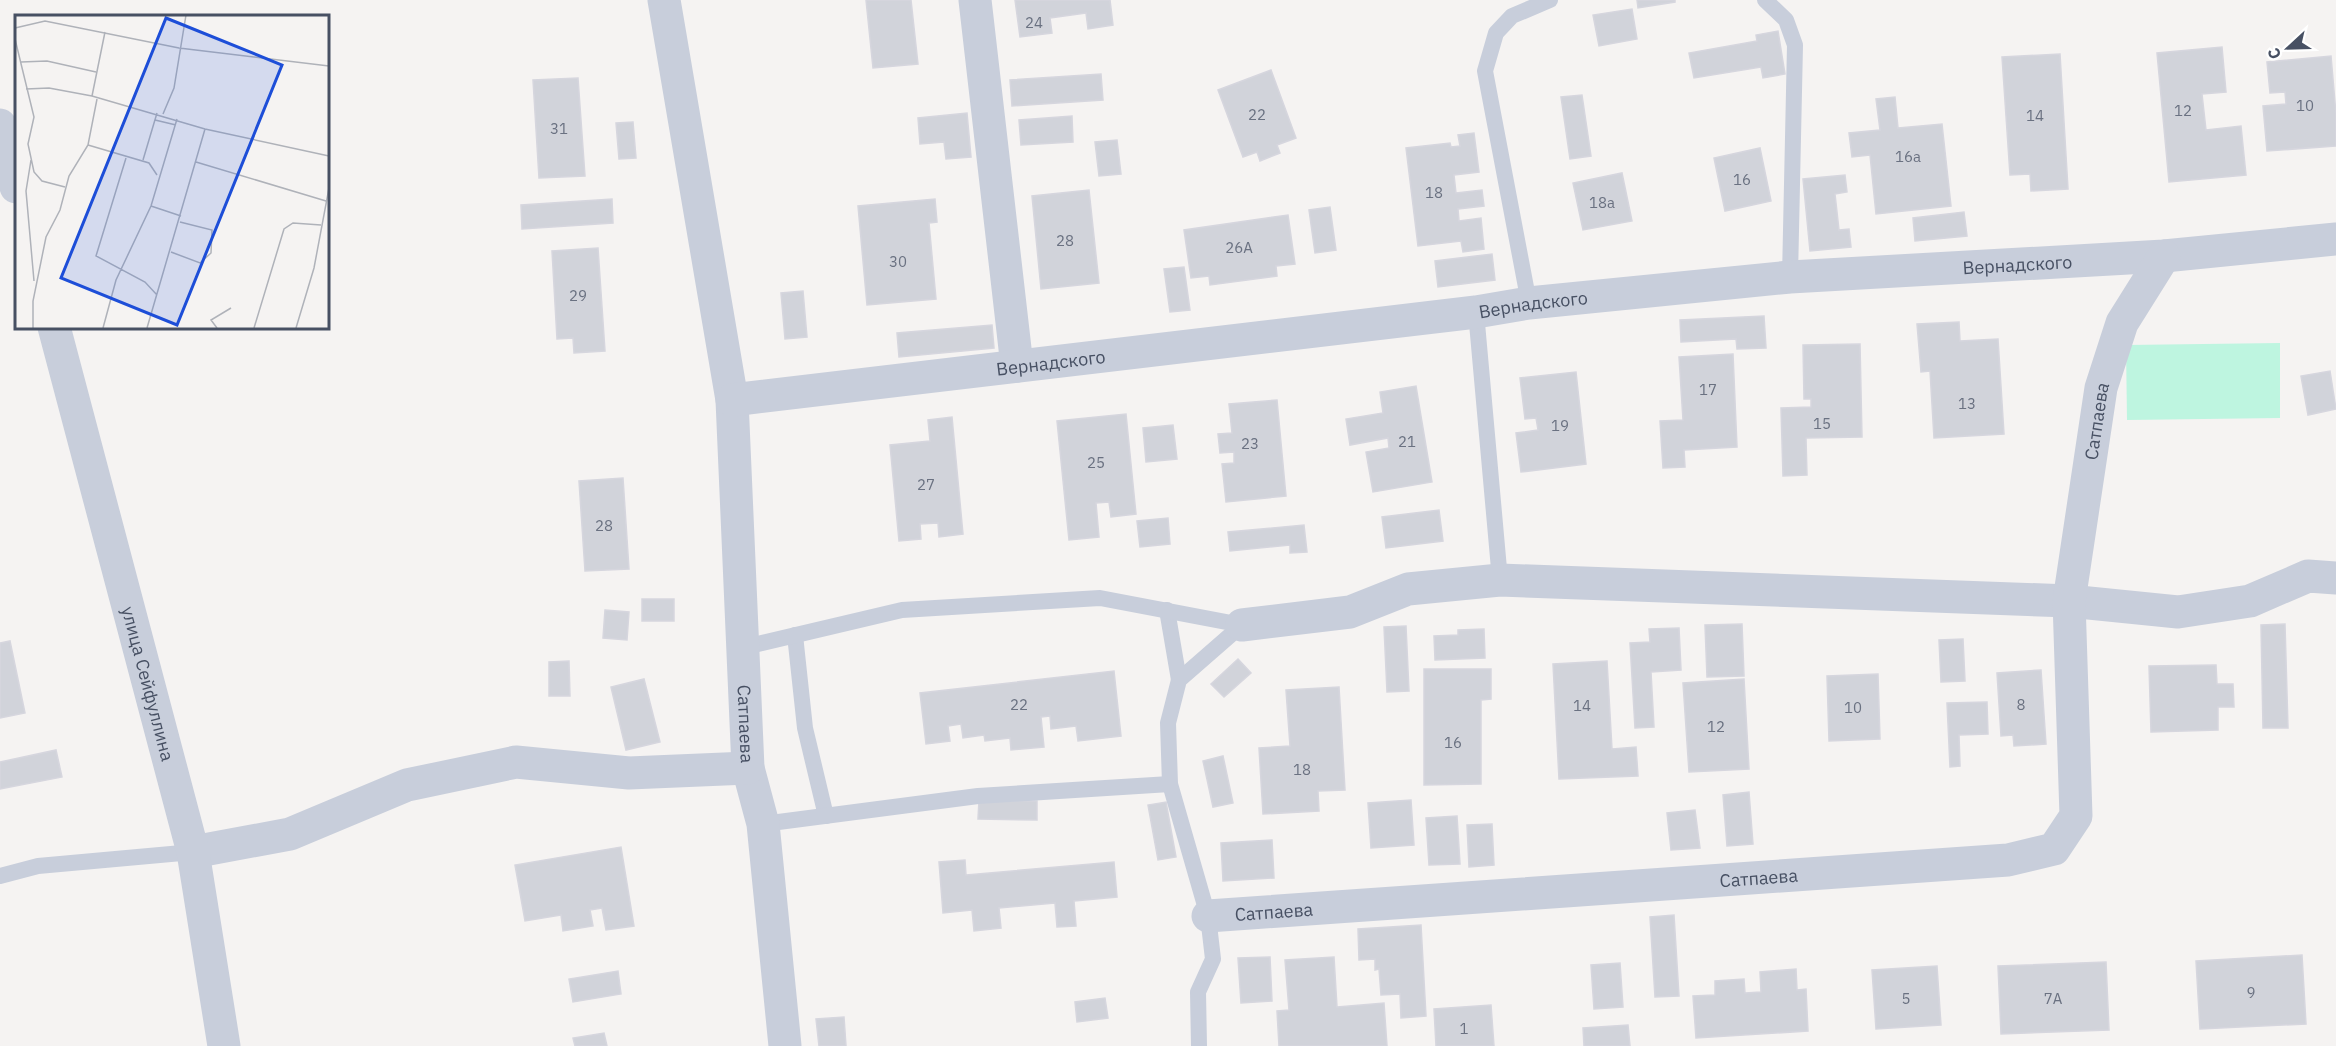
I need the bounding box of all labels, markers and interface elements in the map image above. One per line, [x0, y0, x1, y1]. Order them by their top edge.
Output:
house number: 24 [1025, 13, 1043, 32]
inset map [15, 15, 328, 328]
north arrow [2258, 18, 2318, 78]
text: С [2263, 45, 2285, 62]
house number: 10 [2296, 96, 2314, 115]
house number: 12 [2174, 101, 2192, 120]
house number: 22 [1248, 105, 1266, 124]
house number: 14 [2026, 106, 2044, 125]
house number: 31 [550, 119, 568, 138]
house number: 16а [1895, 147, 1921, 166]
house number: 16 [1733, 170, 1751, 189]
house number: 18 [1425, 183, 1443, 202]
house number: 18а [1589, 193, 1615, 212]
house number: 28 [1056, 231, 1074, 250]
house number: 26А [1225, 238, 1253, 257]
street label: Вернадского [1962, 250, 2073, 279]
house number: 30 [889, 252, 907, 271]
house number: 29 [569, 286, 587, 305]
street label: Вернадского [1477, 286, 1589, 323]
street label: Вернадского [995, 344, 1107, 380]
street label: Сатпаева [2079, 379, 2114, 462]
house number: 17 [1699, 380, 1717, 399]
house number: 13 [1958, 394, 1976, 413]
house number: 15 [1813, 414, 1831, 433]
house number: 19 [1551, 416, 1569, 435]
house number: 21 [1398, 432, 1416, 451]
house number: 23 [1241, 434, 1259, 453]
house number: 25 [1087, 453, 1105, 472]
house number: 27 [917, 475, 935, 494]
house number: 28 [595, 516, 613, 535]
street label: улица Сейфуллина [117, 604, 180, 764]
street label: Сатпаева [733, 684, 759, 764]
house number: 22 [1010, 695, 1028, 714]
house number: 8 [2016, 695, 2026, 714]
house number: 14 [1573, 696, 1591, 715]
house number: 10 [1844, 698, 1862, 717]
house number: 12 [1707, 717, 1725, 736]
house number: 16 [1444, 733, 1462, 752]
house number: 18 [1293, 760, 1311, 779]
street label: Сатпаева [1719, 863, 1799, 892]
street label: Сатпаева [1234, 897, 1314, 926]
house number: 9 [2246, 983, 2256, 1002]
house number: 5 [1901, 989, 1911, 1008]
house number: 7А [2044, 989, 2063, 1008]
house number: 1 [1459, 1019, 1469, 1038]

